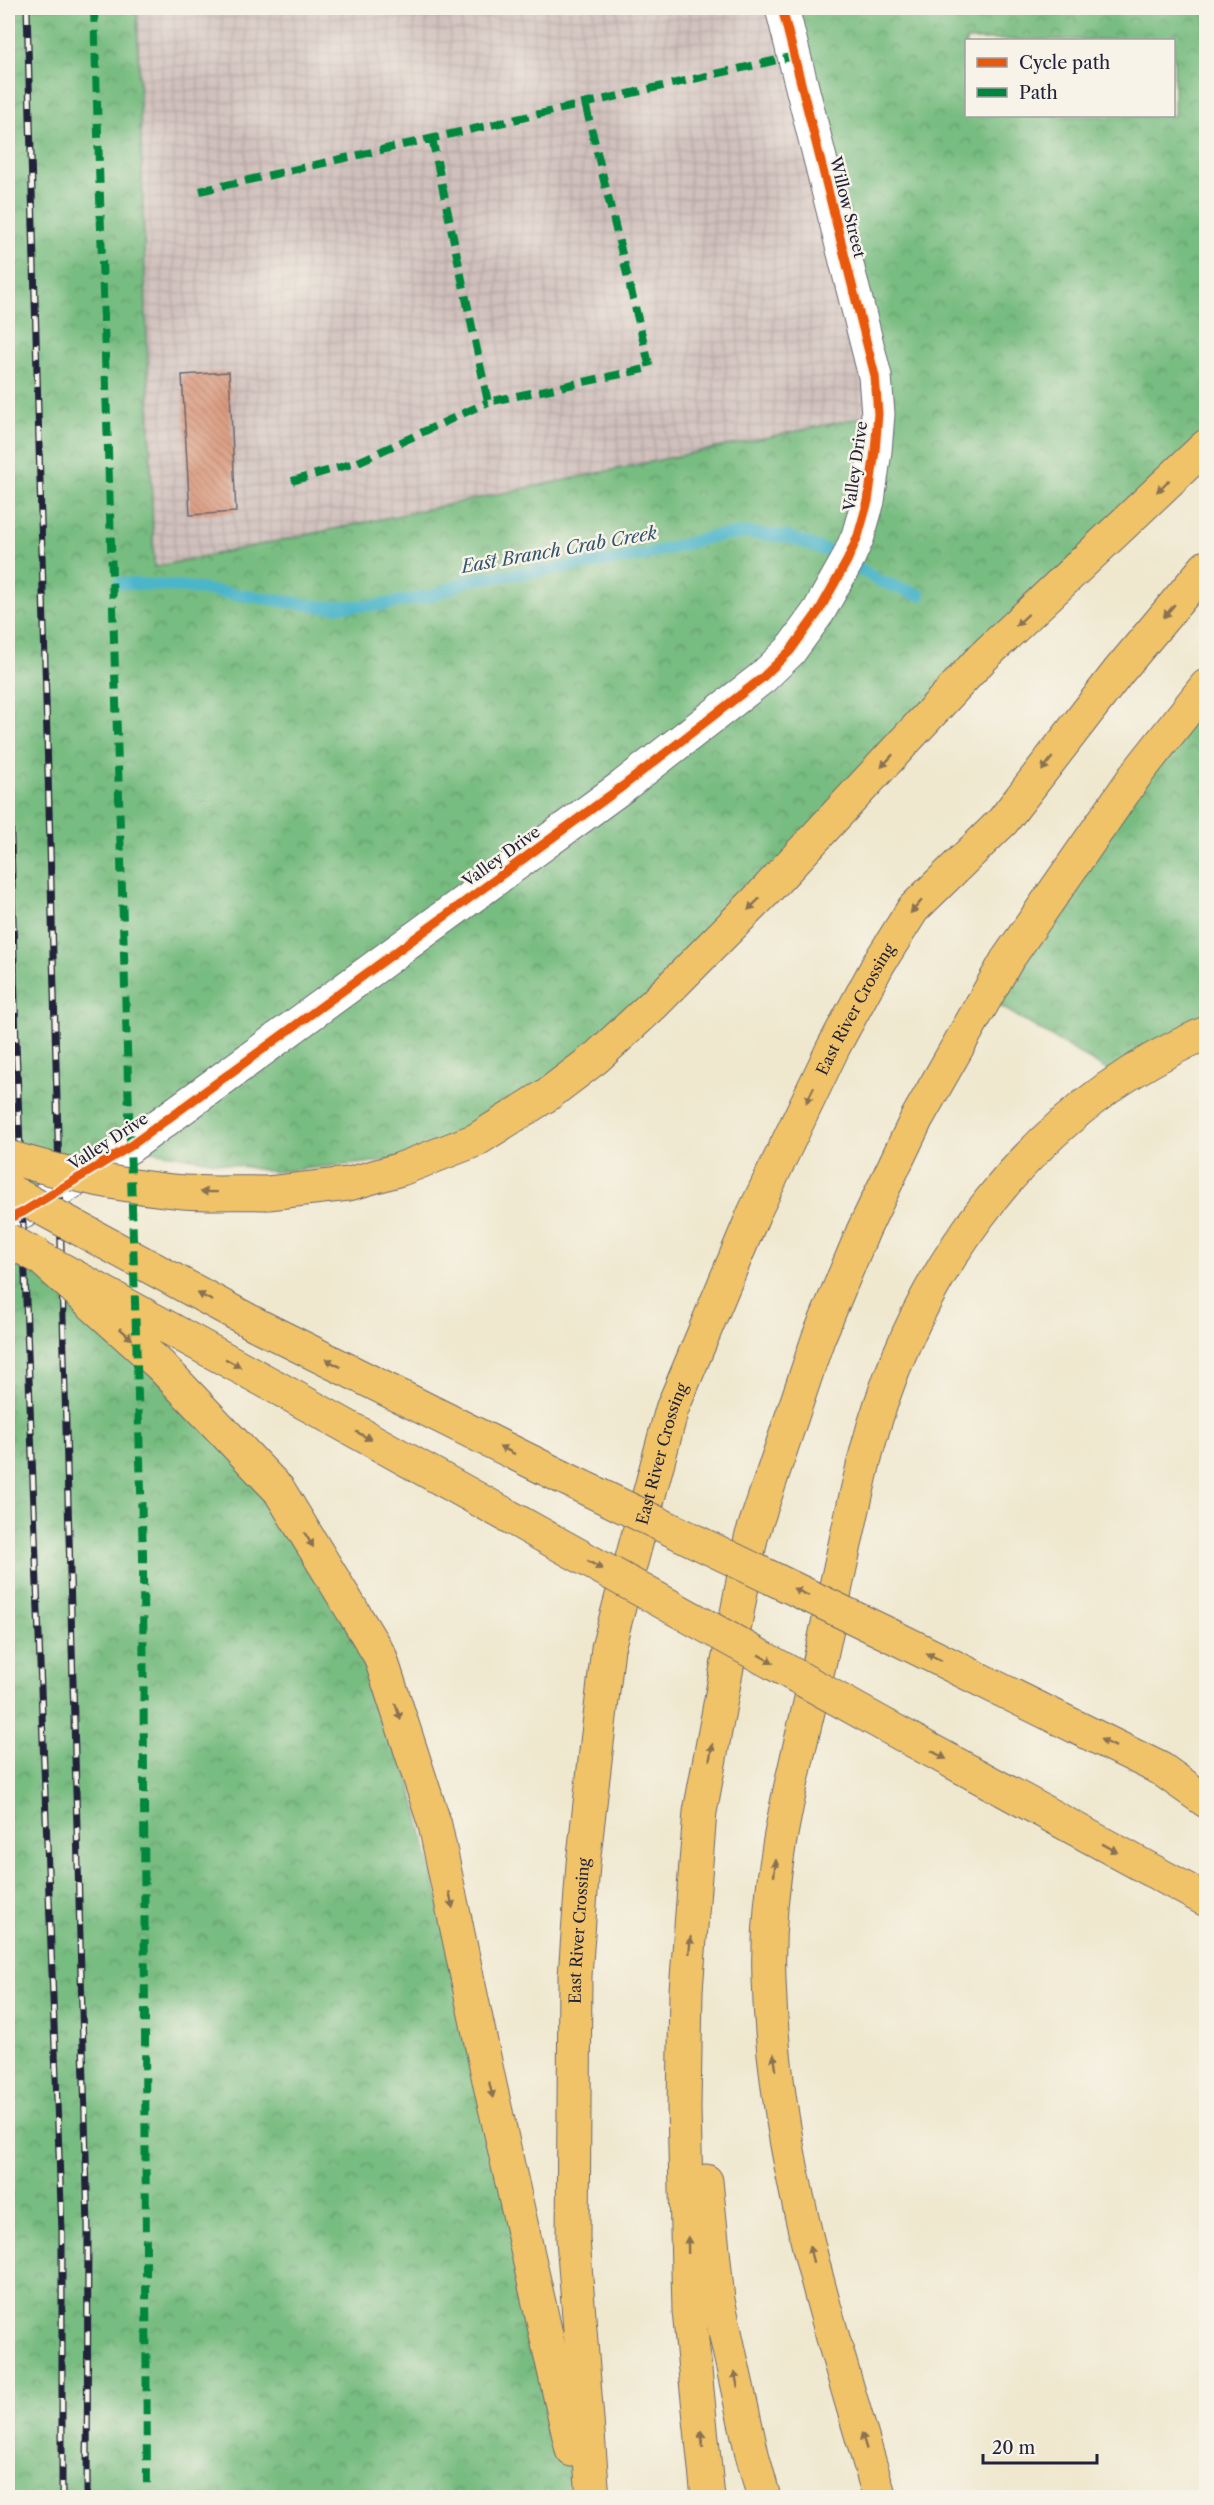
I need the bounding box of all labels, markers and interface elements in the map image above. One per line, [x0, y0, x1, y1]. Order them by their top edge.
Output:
legend [965, 39, 1175, 117]
text: Cycle path [1019, 52, 1110, 74]
text: Path [1019, 82, 1058, 104]
street label: Willow Street [826, 153, 870, 260]
street label: Valley Drive [839, 420, 871, 513]
one-way arrow [1156, 479, 1171, 493]
water label: East Branch Crab Creek [458, 522, 659, 578]
one-way arrow [1163, 603, 1176, 618]
one-way arrow [1015, 613, 1029, 627]
one-way arrow [881, 753, 894, 768]
one-way arrow [1041, 756, 1054, 772]
street label: Valley Drive [458, 821, 544, 891]
one-way arrow [747, 896, 761, 911]
one-way arrow [910, 899, 923, 914]
street label: East River Crossing [812, 939, 899, 1078]
one-way arrow [806, 1086, 816, 1104]
street label: Valley Drive [64, 1108, 152, 1175]
one-way arrow [200, 1187, 219, 1197]
one-way arrow [196, 1292, 213, 1302]
one-way arrow [118, 1327, 133, 1340]
one-way arrow [225, 1358, 242, 1368]
one-way arrow [324, 1358, 341, 1367]
street label: East River Crossing [632, 1379, 692, 1527]
one-way arrow [356, 1431, 373, 1441]
one-way arrow [499, 1445, 516, 1455]
one-way arrow [304, 1532, 315, 1548]
one-way arrow [587, 1559, 603, 1570]
one-way arrow [793, 1588, 810, 1597]
one-way arrow [925, 1652, 942, 1661]
one-way arrow [758, 1654, 775, 1664]
one-way arrow [394, 1703, 404, 1721]
one-way arrow [1100, 1739, 1117, 1748]
one-way arrow [707, 1742, 716, 1761]
one-way arrow [931, 1750, 948, 1760]
one-way arrow [1102, 1843, 1119, 1853]
street label: East River Crossing [565, 1856, 594, 2004]
one-way arrow [770, 1858, 780, 1877]
one-way arrow [447, 1890, 456, 1909]
one-way arrow [685, 1936, 694, 1955]
one-way arrow [770, 2053, 779, 2072]
one-way arrow [487, 2081, 497, 2100]
one-way arrow [683, 2235, 692, 2254]
one-way arrow [805, 2245, 815, 2263]
one-way arrow [730, 2370, 740, 2389]
scale bar [983, 2427, 1097, 2465]
one-way arrow [697, 2430, 707, 2449]
one-way arrow [859, 2432, 868, 2450]
text: 20 m [992, 2437, 1036, 2459]

